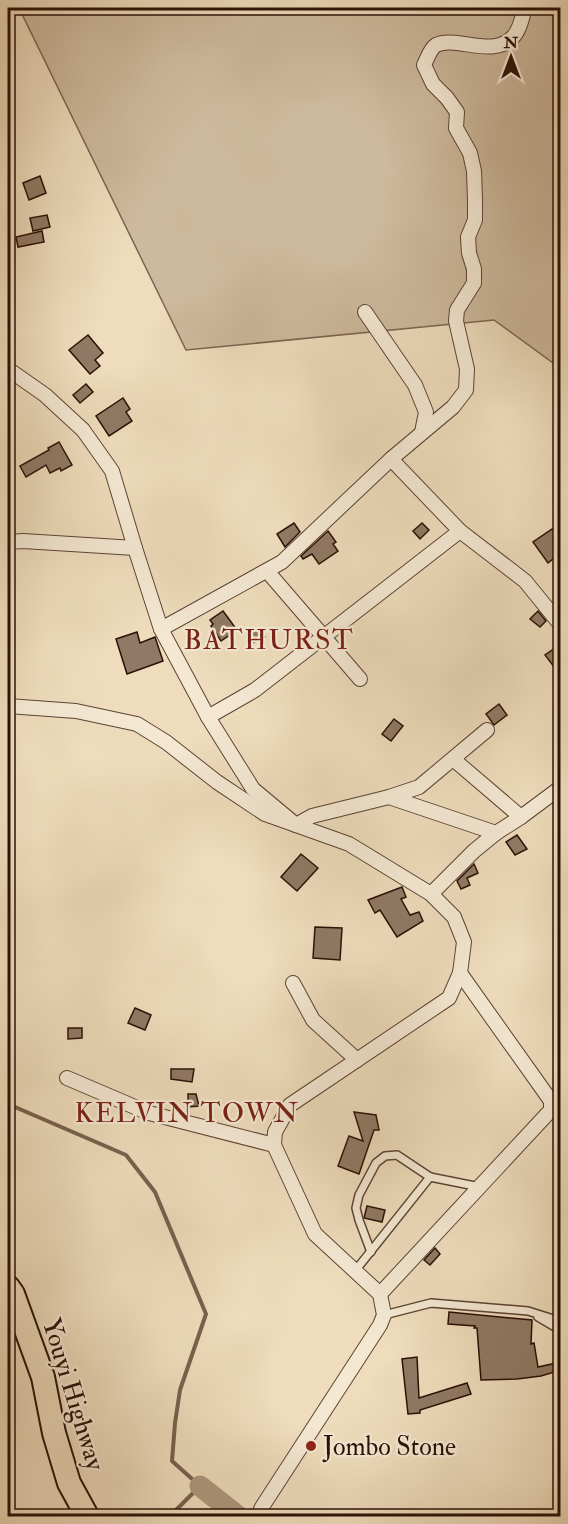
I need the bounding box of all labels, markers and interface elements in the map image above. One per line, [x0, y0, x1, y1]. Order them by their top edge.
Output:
north arrow [481, 27, 541, 87]
text: N [503, 33, 519, 53]
district label: BATHURST [184, 623, 354, 658]
district label: KELVIN TOWN [75, 1097, 299, 1130]
street label: Youyi Highway [35, 1314, 112, 1475]
place label: Jombo Stone [322, 1431, 456, 1463]
marker: Jombo Stone [304, 1439, 318, 1453]

